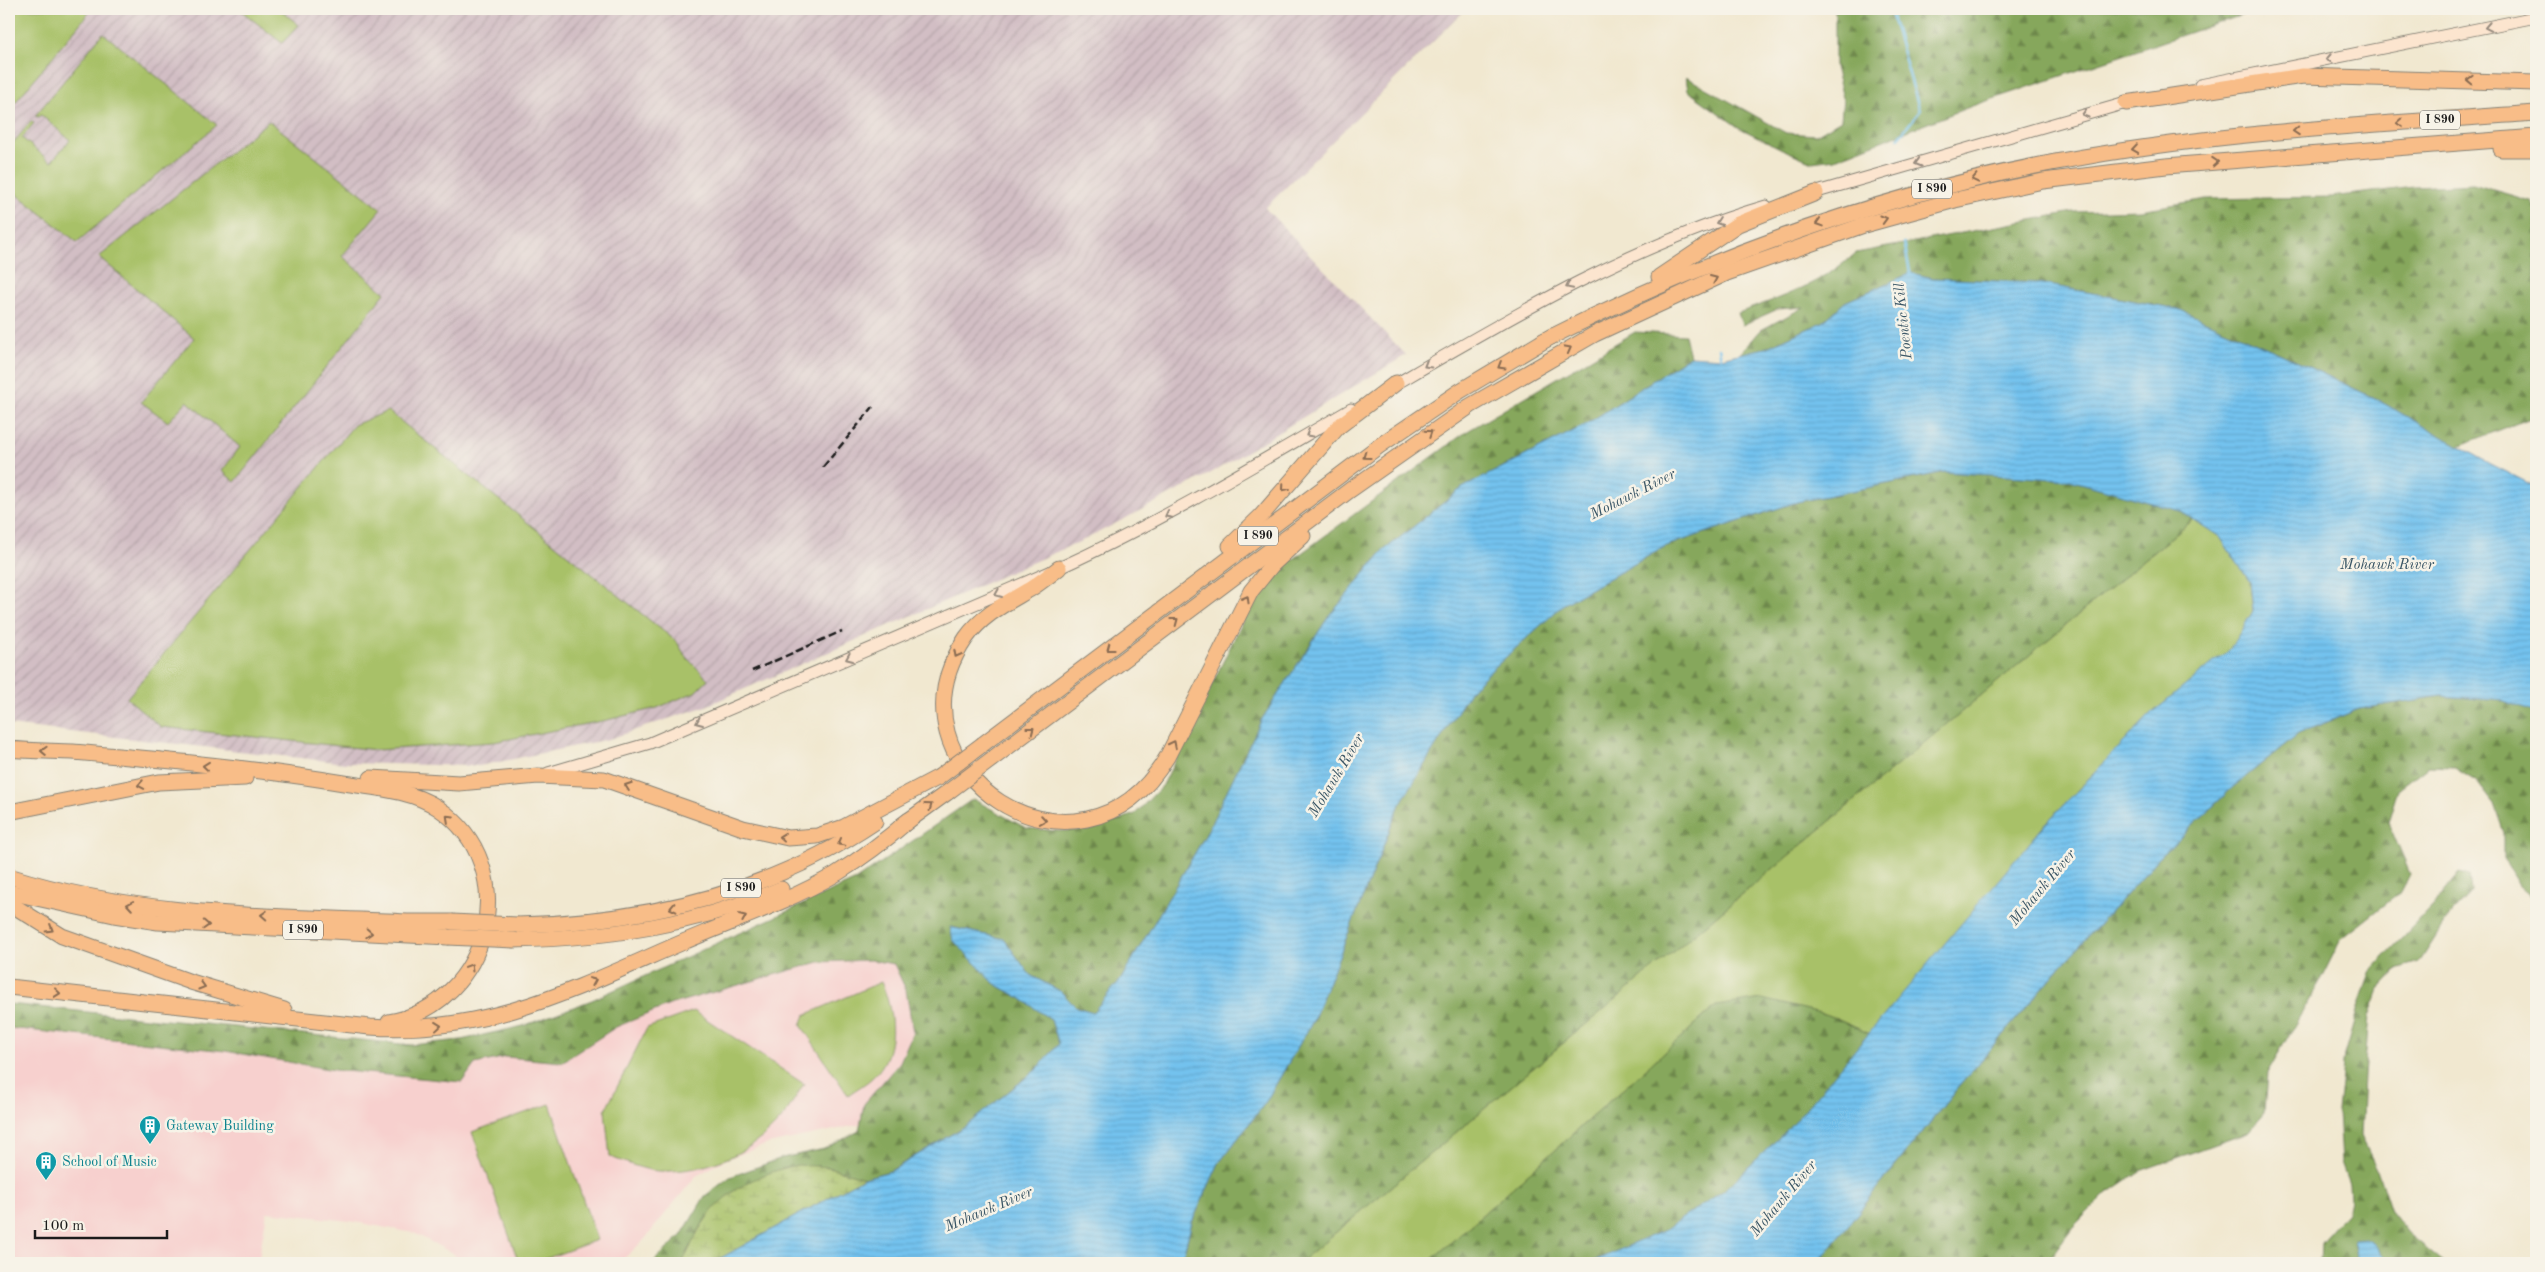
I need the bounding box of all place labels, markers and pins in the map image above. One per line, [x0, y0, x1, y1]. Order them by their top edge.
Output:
building icon: Gateway Building [138, 1114, 162, 1145]
place label: Gateway Building [166, 1119, 274, 1133]
building icon: School of Music [34, 1150, 58, 1181]
place label: School of Music [62, 1155, 157, 1169]

